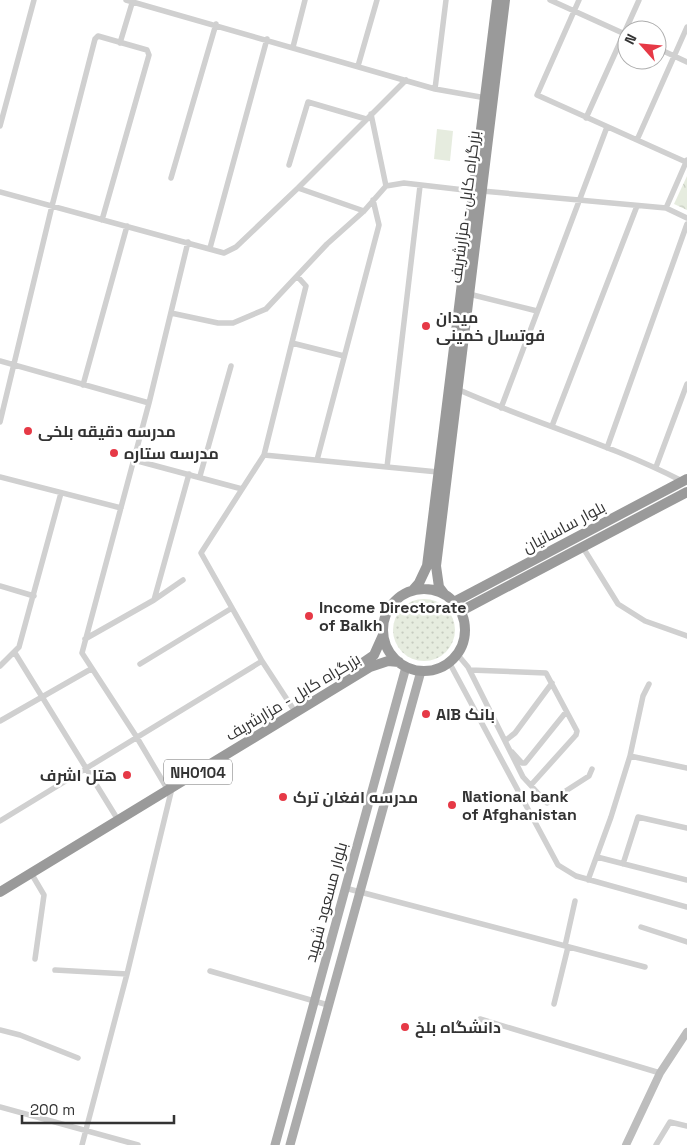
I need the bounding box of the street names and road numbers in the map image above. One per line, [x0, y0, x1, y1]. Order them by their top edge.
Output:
street label: بزرگراه کابل - مزارشریف [445, 129, 485, 285]
street label: بلوار ساسانیان [519, 496, 609, 558]
street label: بزرگراه کابل - مزارشریف [222, 648, 364, 746]
road number: NH0104 [164, 760, 232, 784]
street label: بلوار مسعود شهید [300, 840, 352, 964]

